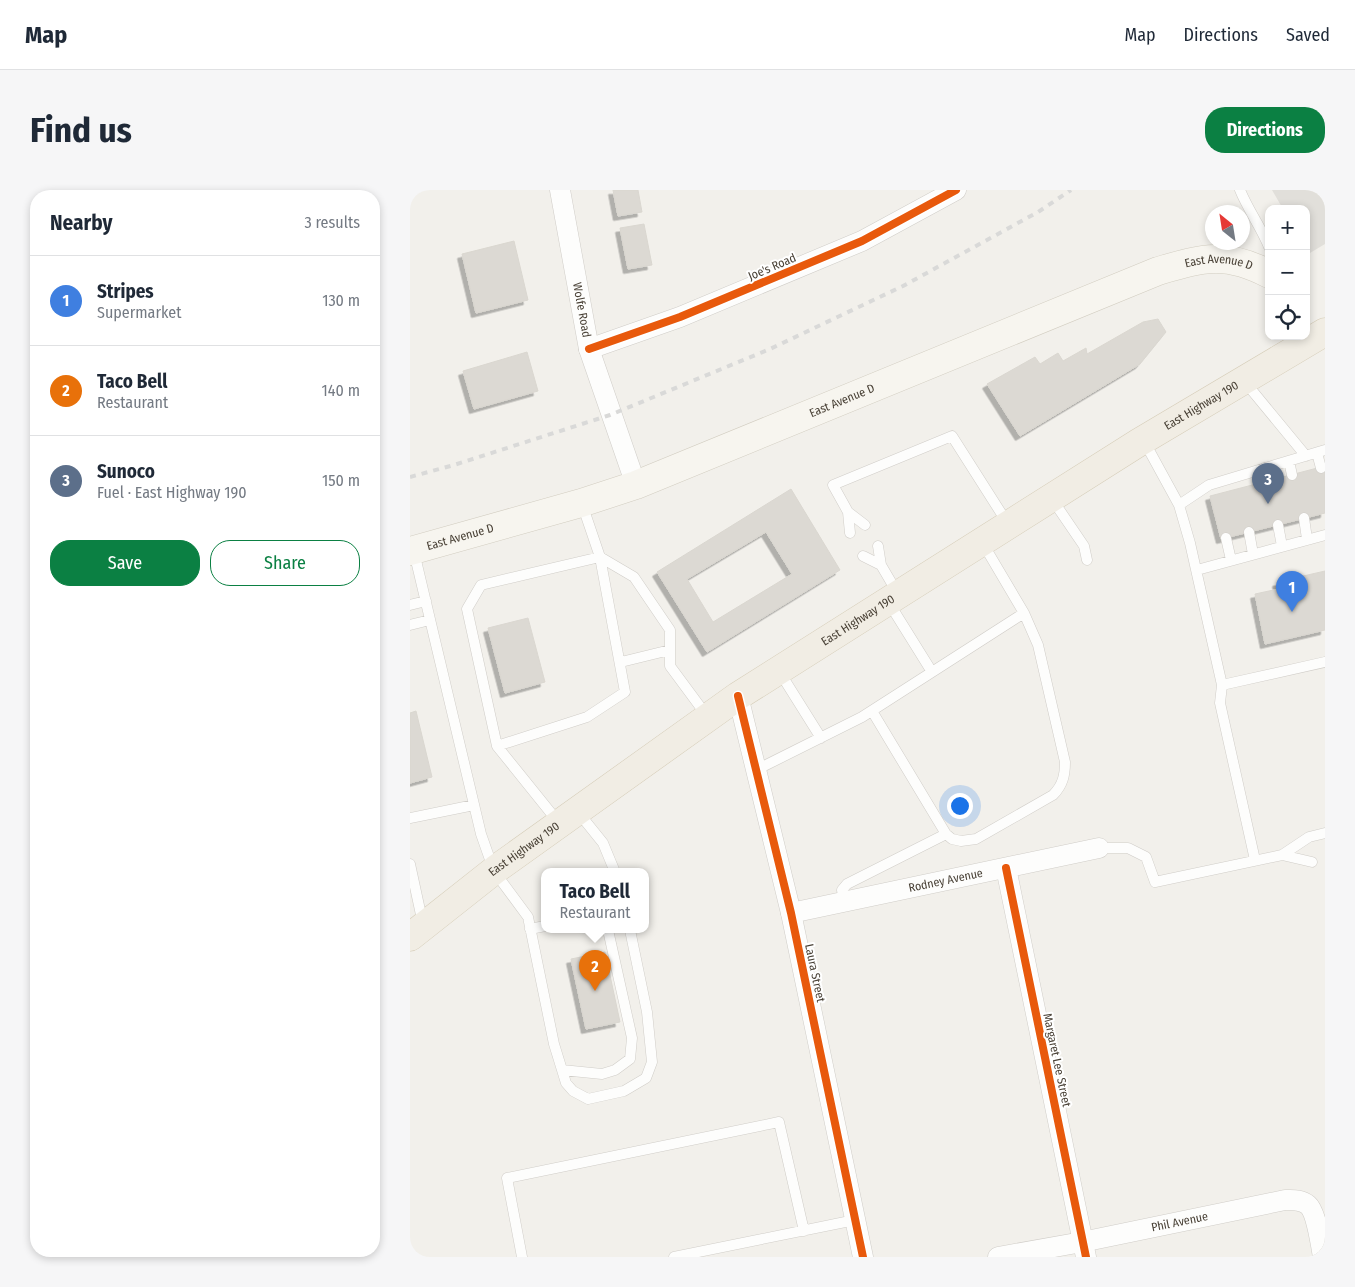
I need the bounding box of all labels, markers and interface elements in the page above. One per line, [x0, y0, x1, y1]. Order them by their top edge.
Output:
text: Map [25, 21, 67, 49]
text: Map [1124, 24, 1156, 46]
text: Directions [1184, 24, 1258, 46]
text: Saved [1286, 24, 1330, 46]
button: Directions [1205, 107, 1325, 153]
text: Find us [30, 109, 132, 151]
north arrow [1205, 205, 1250, 250]
map controls [1265, 205, 1310, 340]
button: + [1265, 205, 1310, 250]
text: Nearby [50, 210, 112, 236]
text: 3 results [304, 213, 360, 232]
button: − [1265, 250, 1310, 295]
street label: Joe's Road [746, 251, 798, 283]
street label: East Avenue D [1183, 252, 1255, 273]
text: Stripes [97, 280, 154, 303]
street label: Wolfe Road [570, 281, 594, 339]
text: 1 [63, 291, 69, 310]
text: 130 m [322, 291, 360, 310]
button: locate [1265, 295, 1310, 340]
text: Supermarket [97, 303, 181, 322]
text: Taco Bell [97, 370, 167, 393]
street label: East Highway 190 [1162, 378, 1241, 433]
text: 2 [62, 381, 70, 400]
text: 140 m [322, 381, 360, 400]
street label: East Avenue D [807, 381, 877, 420]
text: Restaurant [97, 393, 168, 412]
text: Sunoco [97, 460, 155, 483]
pin: 3 [1252, 463, 1284, 504]
text: 3 [62, 471, 70, 490]
text: 150 m [322, 471, 360, 490]
text: Fuel · East Highway 190 [97, 483, 247, 502]
street label: East Avenue D [425, 521, 495, 553]
button: Save [50, 540, 200, 586]
button: Share [210, 540, 360, 586]
pin: 1 [1276, 571, 1308, 612]
street label: East Highway 190 [819, 592, 897, 648]
your location [947, 793, 973, 819]
street label: East Highway 190 [486, 819, 562, 879]
street label: Rodney Avenue [907, 866, 984, 895]
popup [541, 868, 649, 933]
text: Taco Bell [559, 880, 630, 903]
text: Restaurant [559, 903, 631, 922]
street label: Laura Street [802, 942, 828, 1004]
pin: 2 [579, 950, 611, 991]
street label: Margaret Lee Street [1040, 1012, 1074, 1108]
street label: Phil Avenue [1150, 1209, 1209, 1234]

